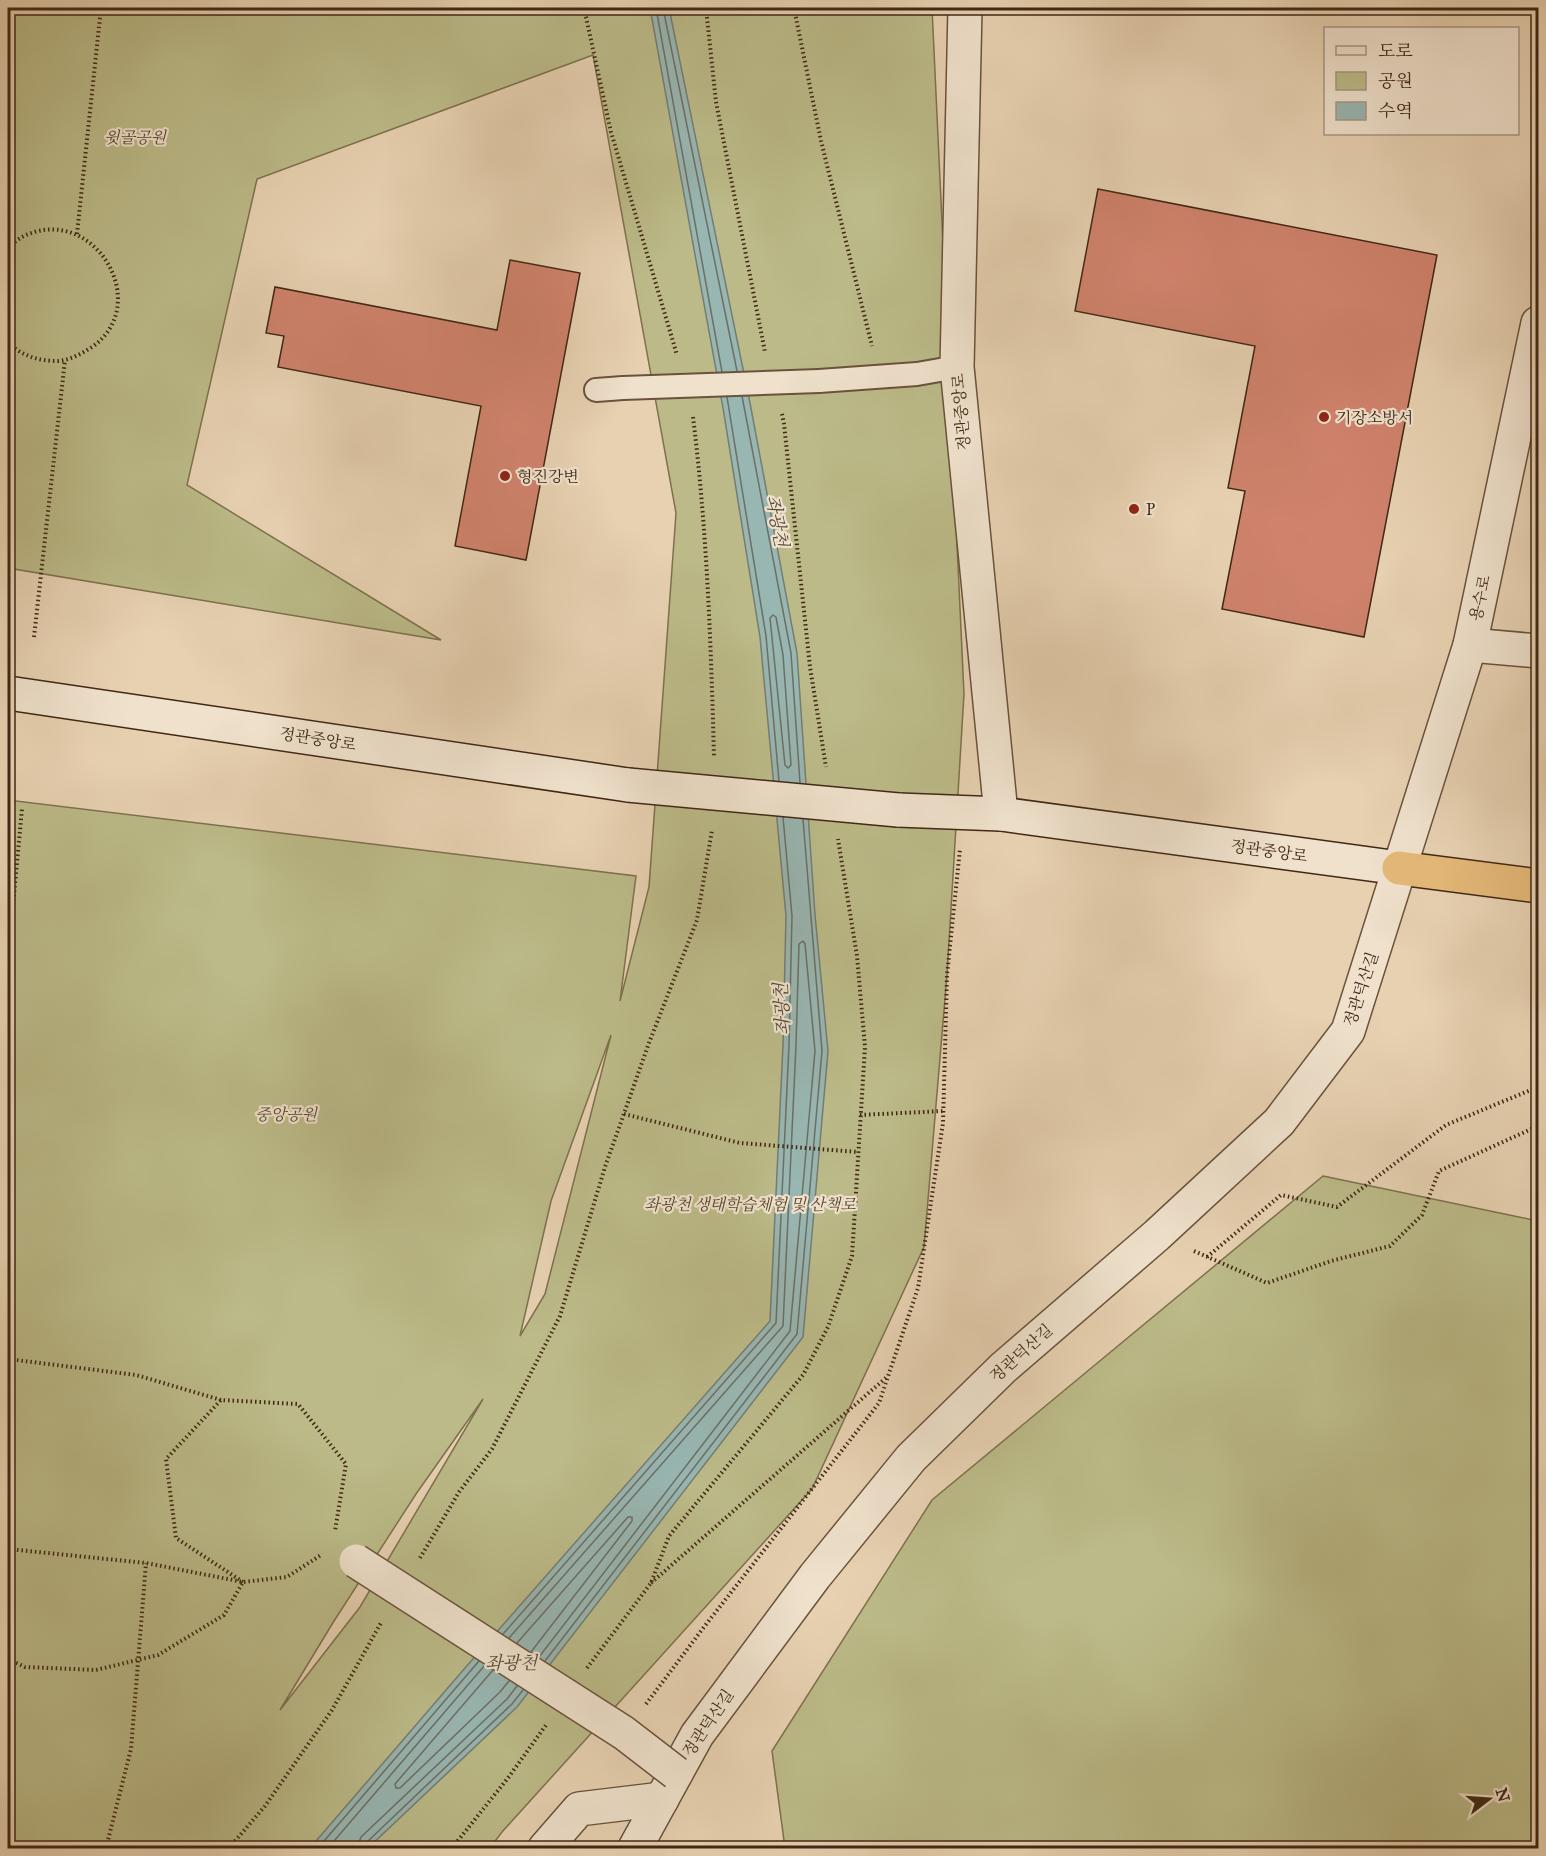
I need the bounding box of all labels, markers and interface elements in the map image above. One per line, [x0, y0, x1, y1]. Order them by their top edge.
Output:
legend [1324, 27, 1519, 135]
text: 도로 [1378, 40, 1413, 62]
text: 공원 [1378, 70, 1413, 92]
text: 수역 [1378, 100, 1413, 122]
park label: 윗골공원 [104, 128, 167, 147]
street label: 정관중앙로 [948, 372, 974, 451]
place label: 기장소방서 [1336, 408, 1413, 427]
marker: 기장소방서 [1317, 410, 1331, 424]
place label: 형진강변 [517, 467, 579, 486]
marker: 형진강변 [498, 469, 512, 483]
water label: 좌광천 [761, 493, 793, 550]
place label: P [1146, 500, 1155, 519]
marker: P [1127, 502, 1141, 516]
street label: 용수로 [1466, 573, 1494, 623]
street label: 정관중앙로 [278, 724, 358, 755]
street label: 정관중앙로 [1229, 836, 1309, 866]
street label: 정관덕산길 [1340, 949, 1382, 1029]
water label: 좌광천 [770, 981, 794, 1036]
park label: 중앙공원 [255, 1105, 318, 1124]
park label: 좌광천 생태학습체험 및 산책로 [644, 1195, 856, 1214]
street label: 정관덕산길 [986, 1320, 1056, 1386]
water label: 좌광천 [485, 1652, 539, 1674]
street label: 정관덕산길 [679, 1686, 737, 1760]
north arrow [1459, 1769, 1519, 1829]
text: N [1492, 1785, 1514, 1804]

